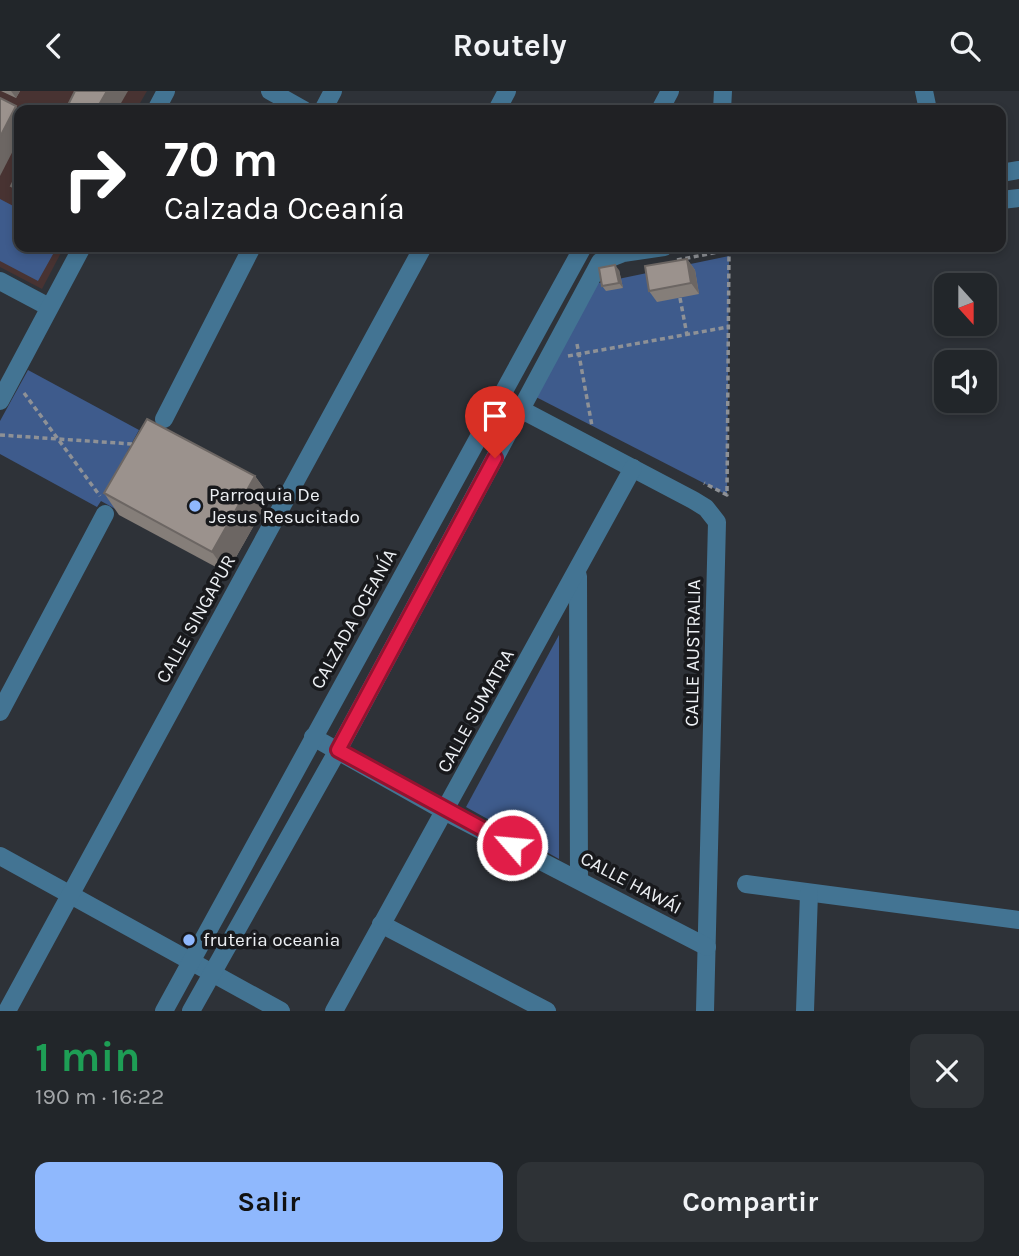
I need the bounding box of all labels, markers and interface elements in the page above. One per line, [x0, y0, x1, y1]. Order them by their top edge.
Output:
icon: back [35, 27, 73, 65]
text: Routely [452, 27, 567, 64]
icon: search [946, 27, 984, 65]
text: 70 m [164, 131, 278, 188]
icon: right [49, 133, 140, 224]
text: Calzada Oceanía [164, 190, 405, 227]
north arrow [934, 273, 998, 336]
map controls [934, 273, 997, 413]
button: sound [934, 350, 997, 413]
pin [465, 386, 525, 458]
icon: arrive [476, 397, 514, 435]
place label: Parroquia De Jesus Resucitado [209, 484, 360, 528]
marker: Parroquia De Jesus Resucitado [187, 498, 203, 514]
street label: CALZADA OCEANÍA [306, 545, 402, 693]
street label: CALLE SINGAPUR [152, 551, 240, 687]
street label: CALLE AUSTRALIA [681, 579, 705, 727]
street label: CALLE SUMATRA [433, 645, 519, 777]
position arrow [475, 808, 549, 882]
street label: CALLE HAWÁI [577, 846, 686, 919]
place label: fruteria oceania [203, 929, 340, 951]
marker: fruteria oceania [181, 932, 197, 948]
text: 1 min [35, 1032, 140, 1082]
button: close [910, 1034, 984, 1108]
text: 190 m · 16:22 [35, 1083, 164, 1110]
button: Salir [35, 1162, 503, 1242]
button: Compartir [517, 1162, 984, 1242]

